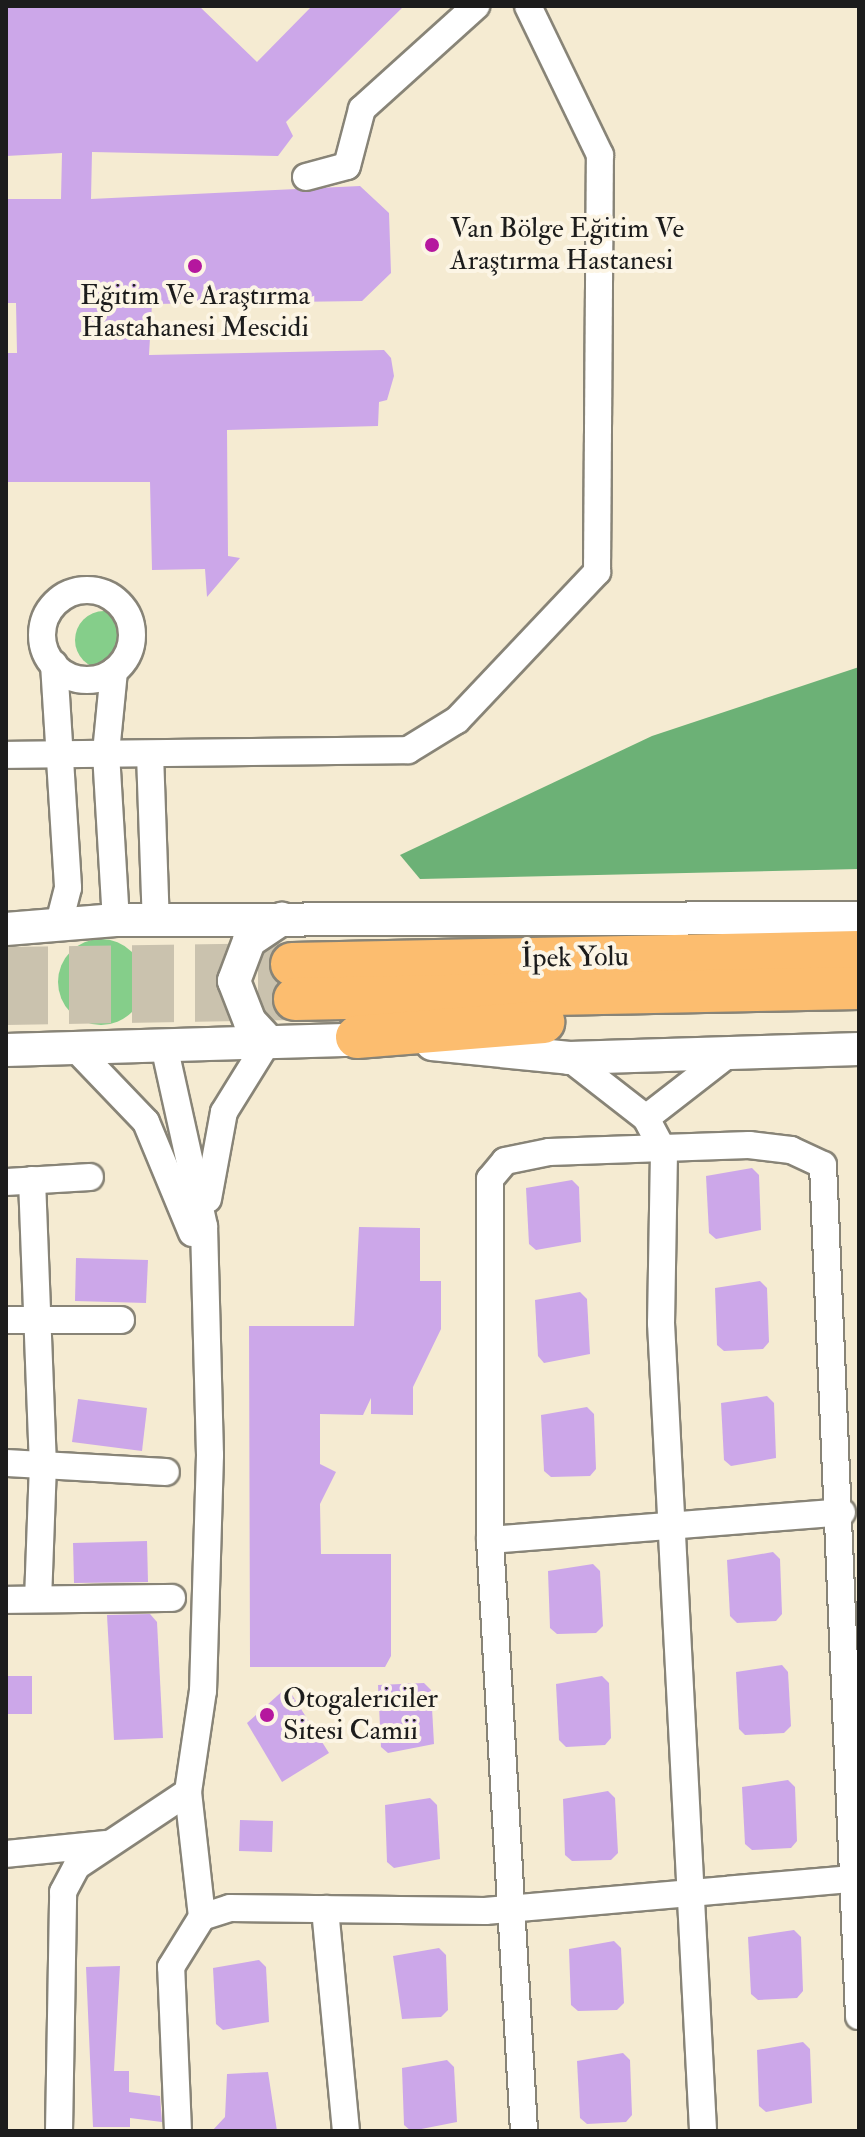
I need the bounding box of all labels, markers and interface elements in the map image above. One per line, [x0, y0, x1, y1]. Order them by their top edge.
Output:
place label: Van Bölge Eğitim Ve Araştırma Hastanesi [450, 212, 684, 278]
marker: Van Bölge Eğitim Ve Araştırma Hastanesi [421, 234, 443, 256]
marker: Eğitim Ve Araştırma Hastahanesi Mescidi [186, 257, 204, 275]
place label: Eğitim Ve Araştırma Hastahanesi Mescidi [80, 279, 310, 345]
street label: İpek Yolu [521, 940, 629, 976]
place label: Otogalericiler Sitesi Camii [283, 1682, 438, 1748]
marker: Otogalericiler Sitesi Camii [258, 1706, 276, 1724]

